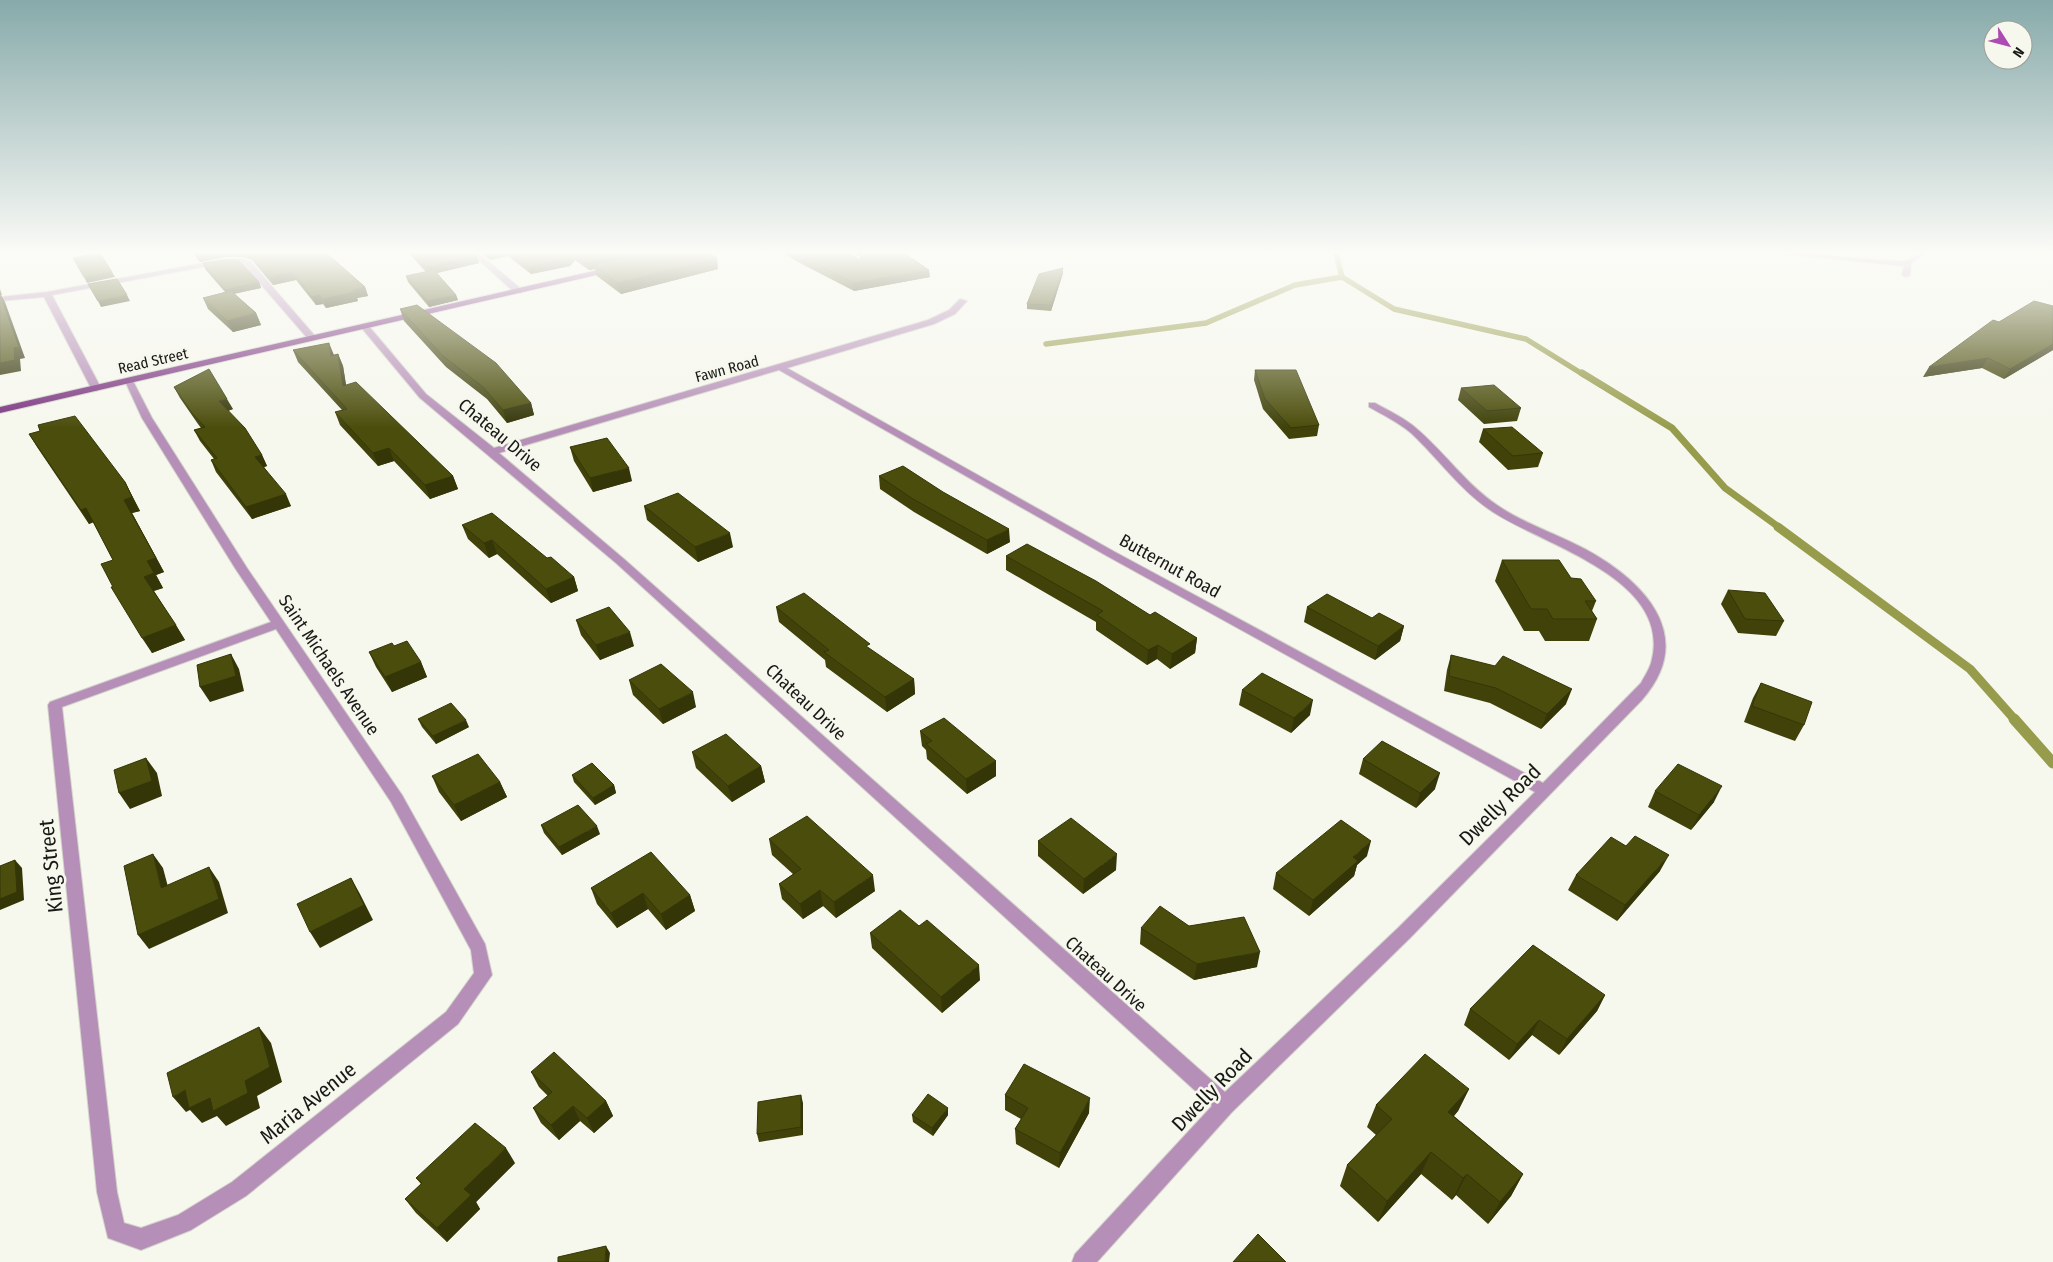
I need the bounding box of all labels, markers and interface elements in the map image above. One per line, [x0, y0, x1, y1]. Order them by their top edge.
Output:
north arrow [1983, 20, 2033, 70]
text: N [2009, 44, 2027, 61]
street label: Read Street [116, 344, 190, 378]
street label: Fawn Road [693, 352, 761, 386]
street label: Chateau Drive [454, 394, 546, 476]
street label: Butternut Road [1116, 529, 1224, 603]
street label: Saint Michaels Avenue [274, 590, 384, 740]
street label: Chateau Drive [761, 659, 851, 745]
street label: Dwelly Road [1454, 759, 1546, 851]
street label: King Street [33, 818, 69, 914]
street label: Chateau Drive [1061, 932, 1151, 1016]
street label: Dwelly Road [1166, 1043, 1258, 1137]
street label: Maria Avenue [255, 1056, 361, 1150]

